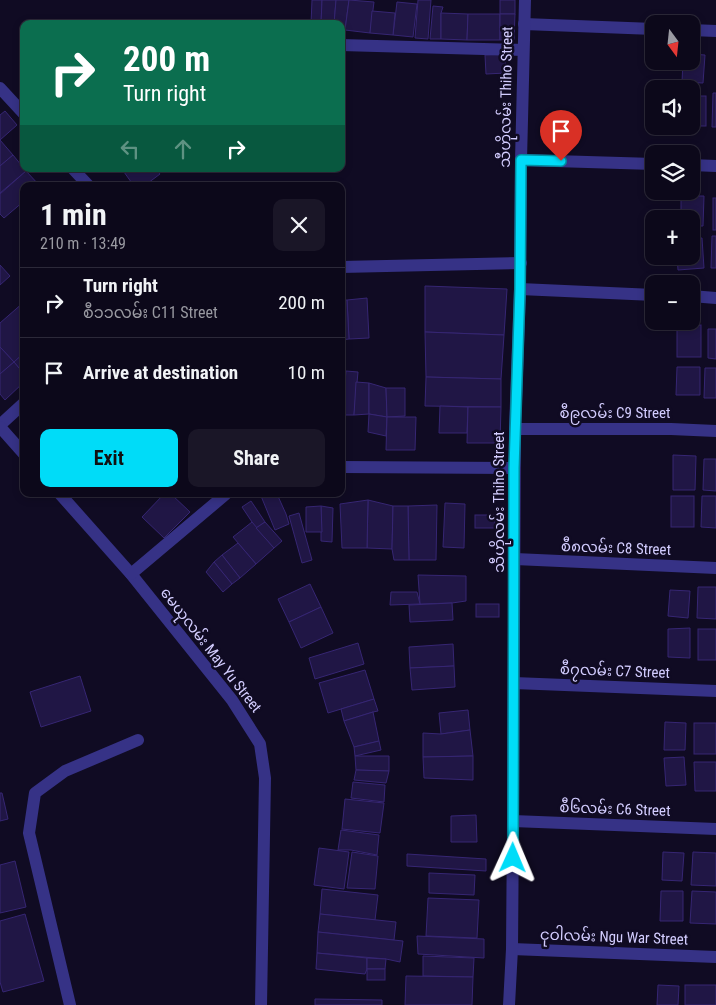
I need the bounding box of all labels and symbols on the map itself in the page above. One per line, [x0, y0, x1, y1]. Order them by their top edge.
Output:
north arrow [645, 15, 700, 70]
street label: သီဟိုလမ်း Thiho Street [495, 26, 519, 168]
pin [540, 110, 582, 161]
street label: စီ၉လမ်း C9 Street [559, 403, 671, 425]
street label: သီဟိုလမ်း Thiho Street [489, 431, 511, 573]
street label: စီ၈လမ်း C8 Street [561, 536, 671, 559]
street label: မေယုလမ်း May Yu Street [154, 583, 266, 718]
street label: စီ၇လမ်း C7 Street [560, 659, 670, 685]
street label: စီ၆လမ်း C6 Street [559, 797, 671, 820]
position arrow [486, 831, 538, 883]
street label: ငုဝါလမ်း Ngu War Street [539, 924, 689, 952]

